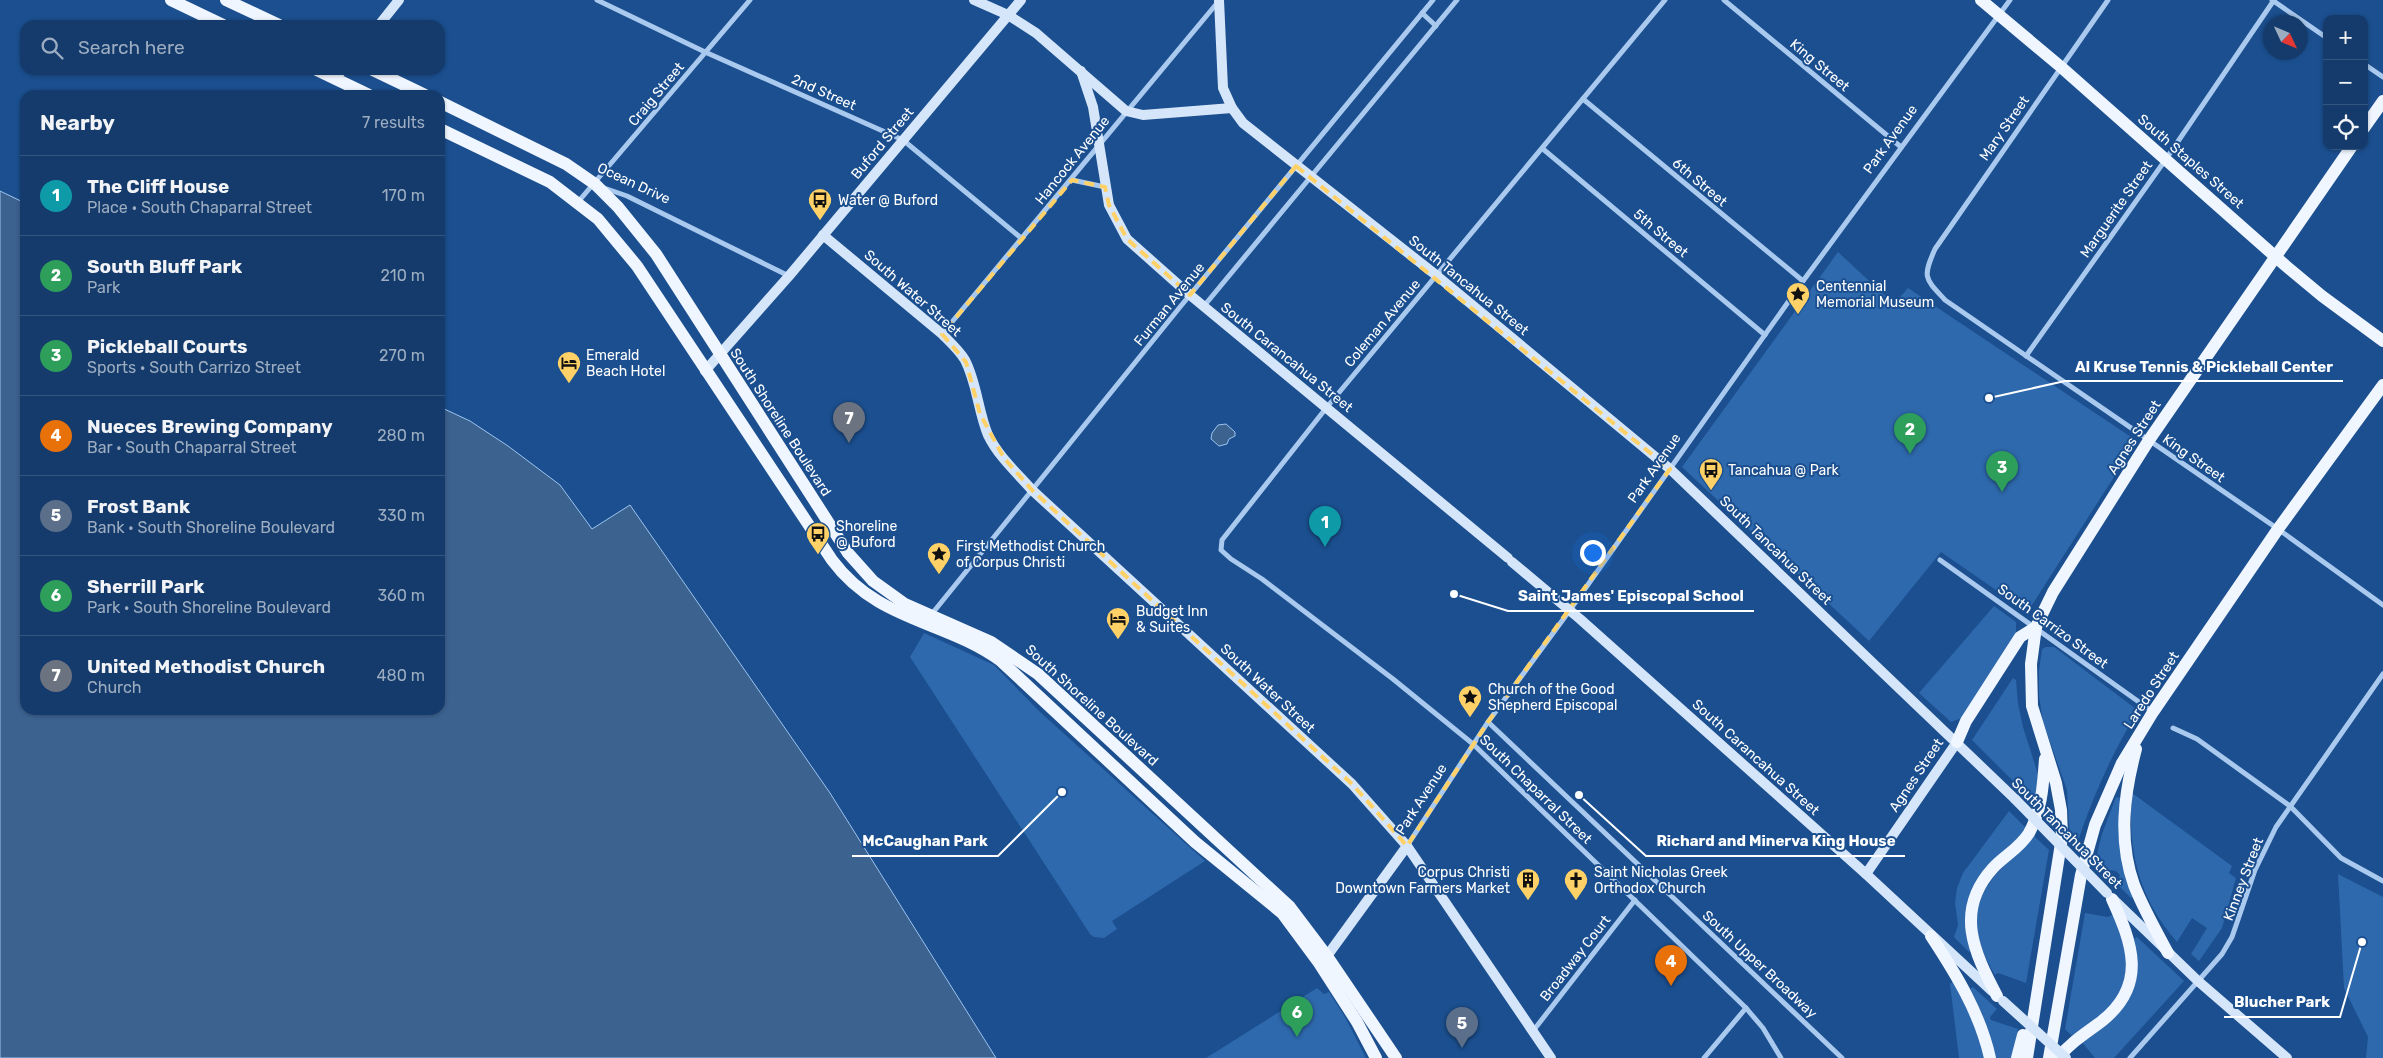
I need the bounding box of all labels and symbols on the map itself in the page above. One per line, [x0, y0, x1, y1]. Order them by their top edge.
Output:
north arrow [2263, 15, 2308, 60]
street label: King Street [1786, 36, 1853, 96]
street label: Craig Street [625, 59, 688, 130]
street label: 2nd Street [789, 71, 859, 114]
street label: Mary Street [1976, 92, 2033, 164]
street label: Park Avenue [1860, 101, 1921, 177]
street label: Buford Street [847, 104, 918, 183]
street label: South Staples Street [2134, 111, 2248, 212]
street label: Hancock Avenue [1032, 113, 1113, 208]
street label: 6th Street [1669, 155, 1731, 211]
street label: Marguerite Street [2077, 157, 2157, 261]
street label: Ocean Drive [595, 159, 673, 208]
bus stop icon: Water @ Buford [807, 187, 833, 221]
place label: Water @ Buford [838, 192, 938, 209]
street label: 5th Street [1630, 206, 1692, 262]
street label: South Tancahua Street [1405, 232, 1532, 339]
street label: South Water Street [861, 247, 965, 341]
street label: Furman Avenue [1131, 259, 1208, 350]
street label: Coleman Avenue [1341, 276, 1424, 371]
place label: Centennial Memorial Museum [1816, 278, 1934, 311]
place icon: Centennial Memorial Museum [1785, 281, 1811, 315]
street label: South Carancahua Street [1217, 299, 1357, 416]
street label: South Shoreline Boulevard [726, 345, 835, 499]
place label: Emerald Beach Hotel [586, 347, 665, 380]
hotel icon: Emerald Beach Hotel [556, 350, 582, 384]
callout: Al Kruse Tennis & Pickleball Center [2065, 351, 2343, 381]
text: Al Kruse Tennis & Pickleball Center [2075, 358, 2333, 376]
street label: Agnes Street [2104, 397, 2165, 478]
pin: 7 [833, 402, 865, 443]
pin: 2 [1894, 413, 1926, 454]
street label: Park Avenue [1624, 430, 1685, 506]
street label: King Street [2159, 431, 2229, 486]
pin: 3 [1986, 451, 2018, 492]
bus stop icon: Tancahua @ Park [1698, 457, 1724, 491]
place label: Tancahua @ Park [1728, 462, 1840, 479]
street label: South Tancahua Street [1716, 492, 1836, 609]
pin: 1 [1309, 506, 1341, 547]
place label: Shoreline @ Buford [836, 518, 898, 551]
bus stop icon: Shoreline @ Buford [805, 521, 831, 555]
place label: First Methodist Church of Corpus Christi [956, 538, 1105, 571]
your location [1580, 540, 1606, 566]
place icon: First Methodist Church of Corpus Christi [926, 541, 952, 575]
callout: Saint James' Episcopal School [1508, 581, 1754, 611]
street label: South Carrizo Street [1994, 581, 2112, 673]
text: Saint James' Episcopal School [1518, 587, 1744, 605]
place label: Budget Inn & Suites [1136, 603, 1208, 636]
hotel icon: Budget Inn & Suites [1105, 606, 1131, 640]
street label: South Water Street [1217, 640, 1319, 737]
street label: South Shoreline Boulevard [1022, 641, 1162, 770]
street label: Laredo Street [2120, 648, 2183, 732]
place label: Church of the Good Shepherd Episcopal [1488, 681, 1617, 714]
place icon: Church of the Good Shepherd Episcopal [1457, 684, 1483, 718]
street label: South Carancahua Street [1689, 696, 1823, 819]
street label: South Chaparral Street [1476, 731, 1596, 848]
street label: Agnes Street [1886, 735, 1948, 815]
street label: Park Avenue [1392, 761, 1451, 838]
street label: South Tancahua Street [2008, 775, 2126, 893]
callout: McCaughan Park [852, 826, 998, 856]
callout: Richard and Minerva King House [1646, 826, 1905, 856]
text: McCaughan Park [862, 832, 988, 850]
text: Richard and Minerva King House [1656, 832, 1896, 850]
street label: Kinney Street [2220, 835, 2267, 923]
place label: Corpus Christi Downtown Farmers Market [1335, 864, 1511, 897]
place label: Saint Nicholas Greek Orthodox Church [1594, 864, 1729, 897]
building icon: Corpus Christi Downtown Farmers Market [1515, 867, 1541, 901]
church icon: Saint Nicholas Greek Orthodox Church [1563, 867, 1589, 901]
street label: South Upper Broadway [1699, 907, 1821, 1022]
street label: Broadway Court [1536, 911, 1615, 1005]
pin: 4 [1655, 945, 1687, 986]
callout: Blucher Park [2224, 987, 2340, 1017]
text: Blucher Park [2234, 993, 2330, 1011]
pin: 6 [1281, 996, 1313, 1037]
pin: 5 [1446, 1007, 1478, 1048]

